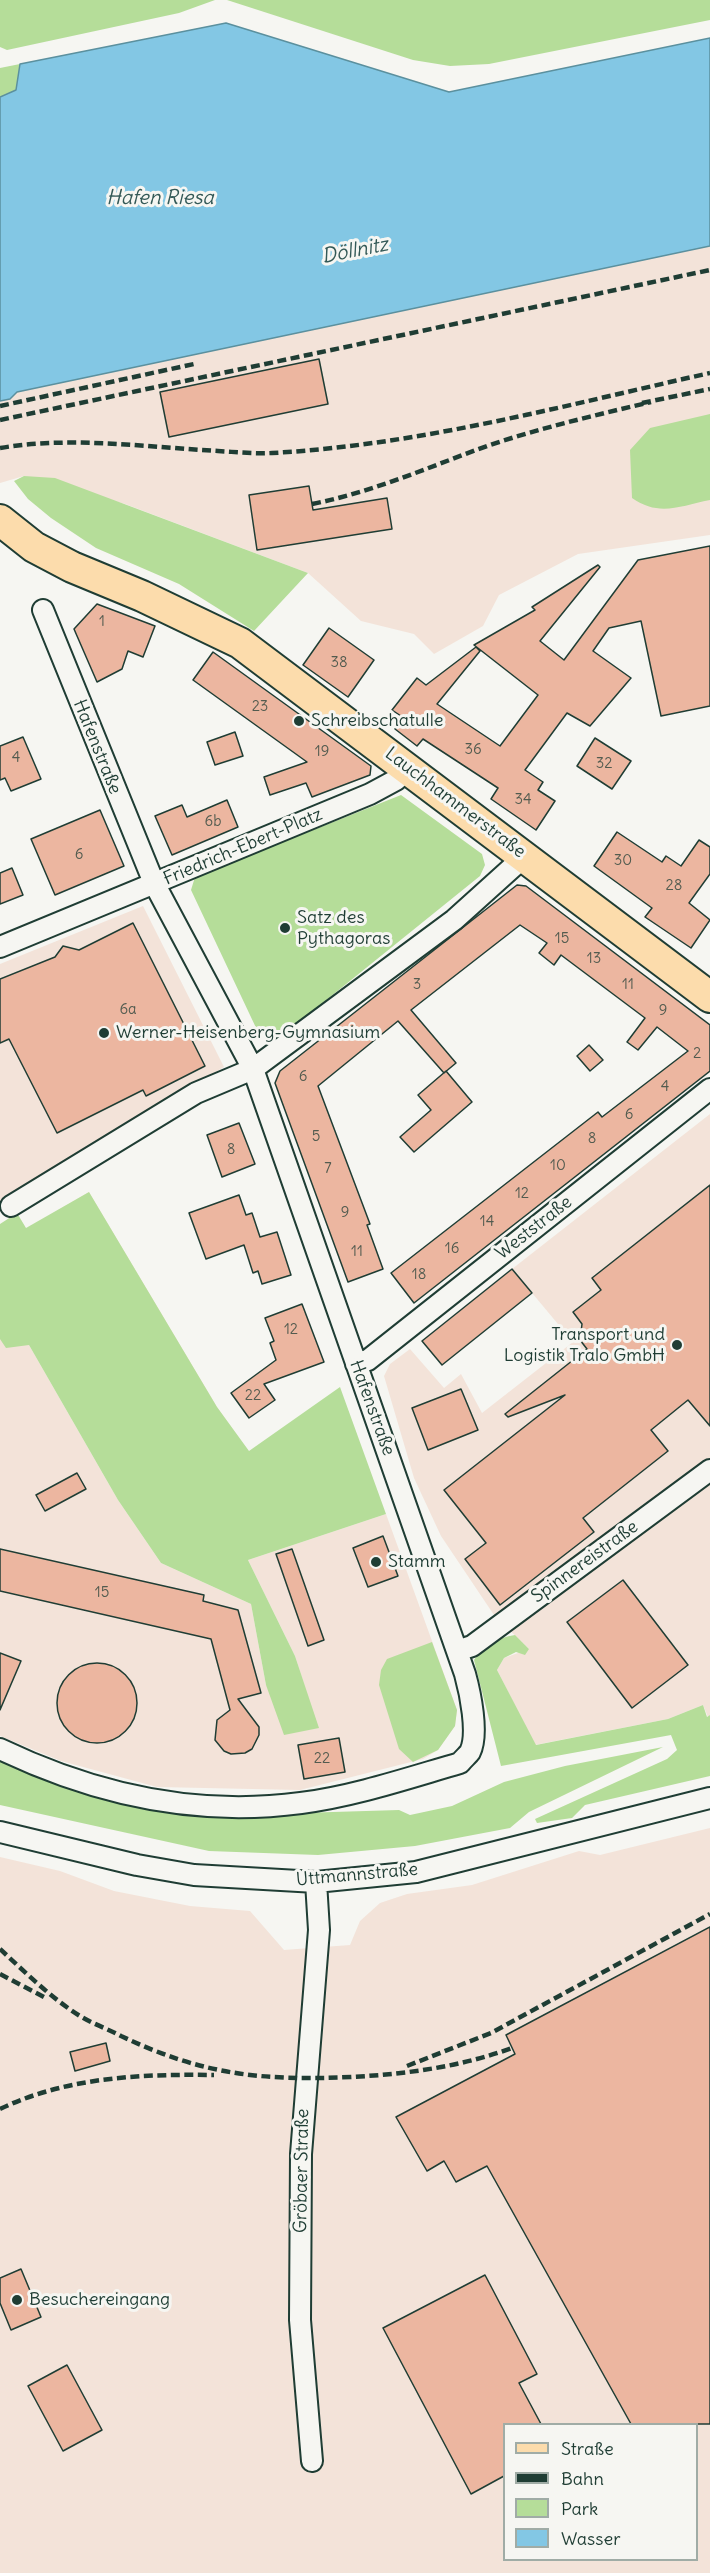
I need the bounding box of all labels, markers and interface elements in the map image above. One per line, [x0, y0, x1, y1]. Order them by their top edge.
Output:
water label: Hafen Riesa [106, 186, 214, 210]
water label: Döllnitz [320, 233, 390, 269]
house number: 1 [99, 613, 105, 631]
house number: 38 [330, 654, 348, 672]
street label: Hafenstraße [68, 697, 126, 797]
house number: 23 [252, 698, 268, 716]
place label: Schreibschatulle [311, 710, 443, 732]
marker: Schreibschatulle [292, 714, 306, 728]
house number: 36 [464, 741, 482, 759]
house number: 19 [315, 743, 329, 761]
street label: Lauchhammerstraße [381, 743, 529, 863]
house number: 4 [12, 749, 20, 767]
house number: 32 [596, 755, 612, 773]
house number: 34 [514, 791, 532, 809]
street label: Friedrich-Ebert-Platz [160, 804, 326, 890]
house number: 6b [205, 813, 221, 831]
house number: 6 [75, 846, 83, 864]
house number: 30 [614, 852, 632, 870]
house number: 28 [666, 877, 682, 895]
place label: Satz des Pythagoras [297, 907, 390, 950]
marker: Satz des Pythagoras [278, 921, 292, 935]
house number: 15 [555, 930, 569, 948]
house number: 13 [587, 950, 601, 968]
house number: 3 [413, 976, 421, 994]
house number: 11 [622, 976, 634, 994]
house number: 6a [119, 1001, 137, 1019]
house number: 9 [659, 1002, 667, 1020]
place label: Werner-Heisenberg-Gymnasium [116, 1022, 380, 1044]
marker: Werner-Heisenberg-Gymnasium [97, 1026, 111, 1040]
house number: 2 [693, 1045, 701, 1063]
house number: 6 [299, 1068, 307, 1086]
house number: 4 [661, 1078, 669, 1096]
house number: 6 [625, 1106, 633, 1124]
house number: 5 [312, 1128, 320, 1146]
house number: 8 [588, 1130, 596, 1148]
house number: 8 [227, 1141, 235, 1159]
house number: 10 [550, 1157, 566, 1175]
house number: 7 [324, 1160, 332, 1178]
house number: 12 [515, 1185, 529, 1203]
street label: Weststraße [492, 1192, 576, 1264]
house number: 9 [341, 1204, 349, 1222]
house number: 14 [480, 1213, 494, 1231]
house number: 16 [445, 1240, 459, 1258]
house number: 11 [351, 1243, 363, 1261]
house number: 18 [412, 1266, 426, 1284]
house number: 12 [284, 1321, 298, 1339]
place label: Transport und Logistik Tralo GmbH [504, 1324, 665, 1366]
marker: Transport und Logistik Tralo GmbH [670, 1338, 684, 1352]
street label: Hafenstraße [345, 1357, 399, 1459]
house number: 22 [245, 1387, 261, 1405]
street label: Spinnereistraße [527, 1516, 643, 1608]
place label: Stamm [388, 1551, 446, 1573]
marker: Stamm [369, 1555, 383, 1569]
house number: 15 [95, 1584, 109, 1602]
house number: 22 [314, 1750, 330, 1768]
street label: Uttmannstraße [295, 1859, 419, 1891]
street label: Gröbaer Straße [290, 2109, 314, 2233]
place label: Besuchereingang [29, 2289, 170, 2311]
marker: Besuchereingang [10, 2293, 24, 2307]
legend [503, 2423, 698, 2561]
text: Straße [561, 2437, 614, 2460]
text: Bahn [561, 2467, 604, 2490]
text: Park [561, 2497, 598, 2520]
text: Wasser [561, 2527, 620, 2550]

